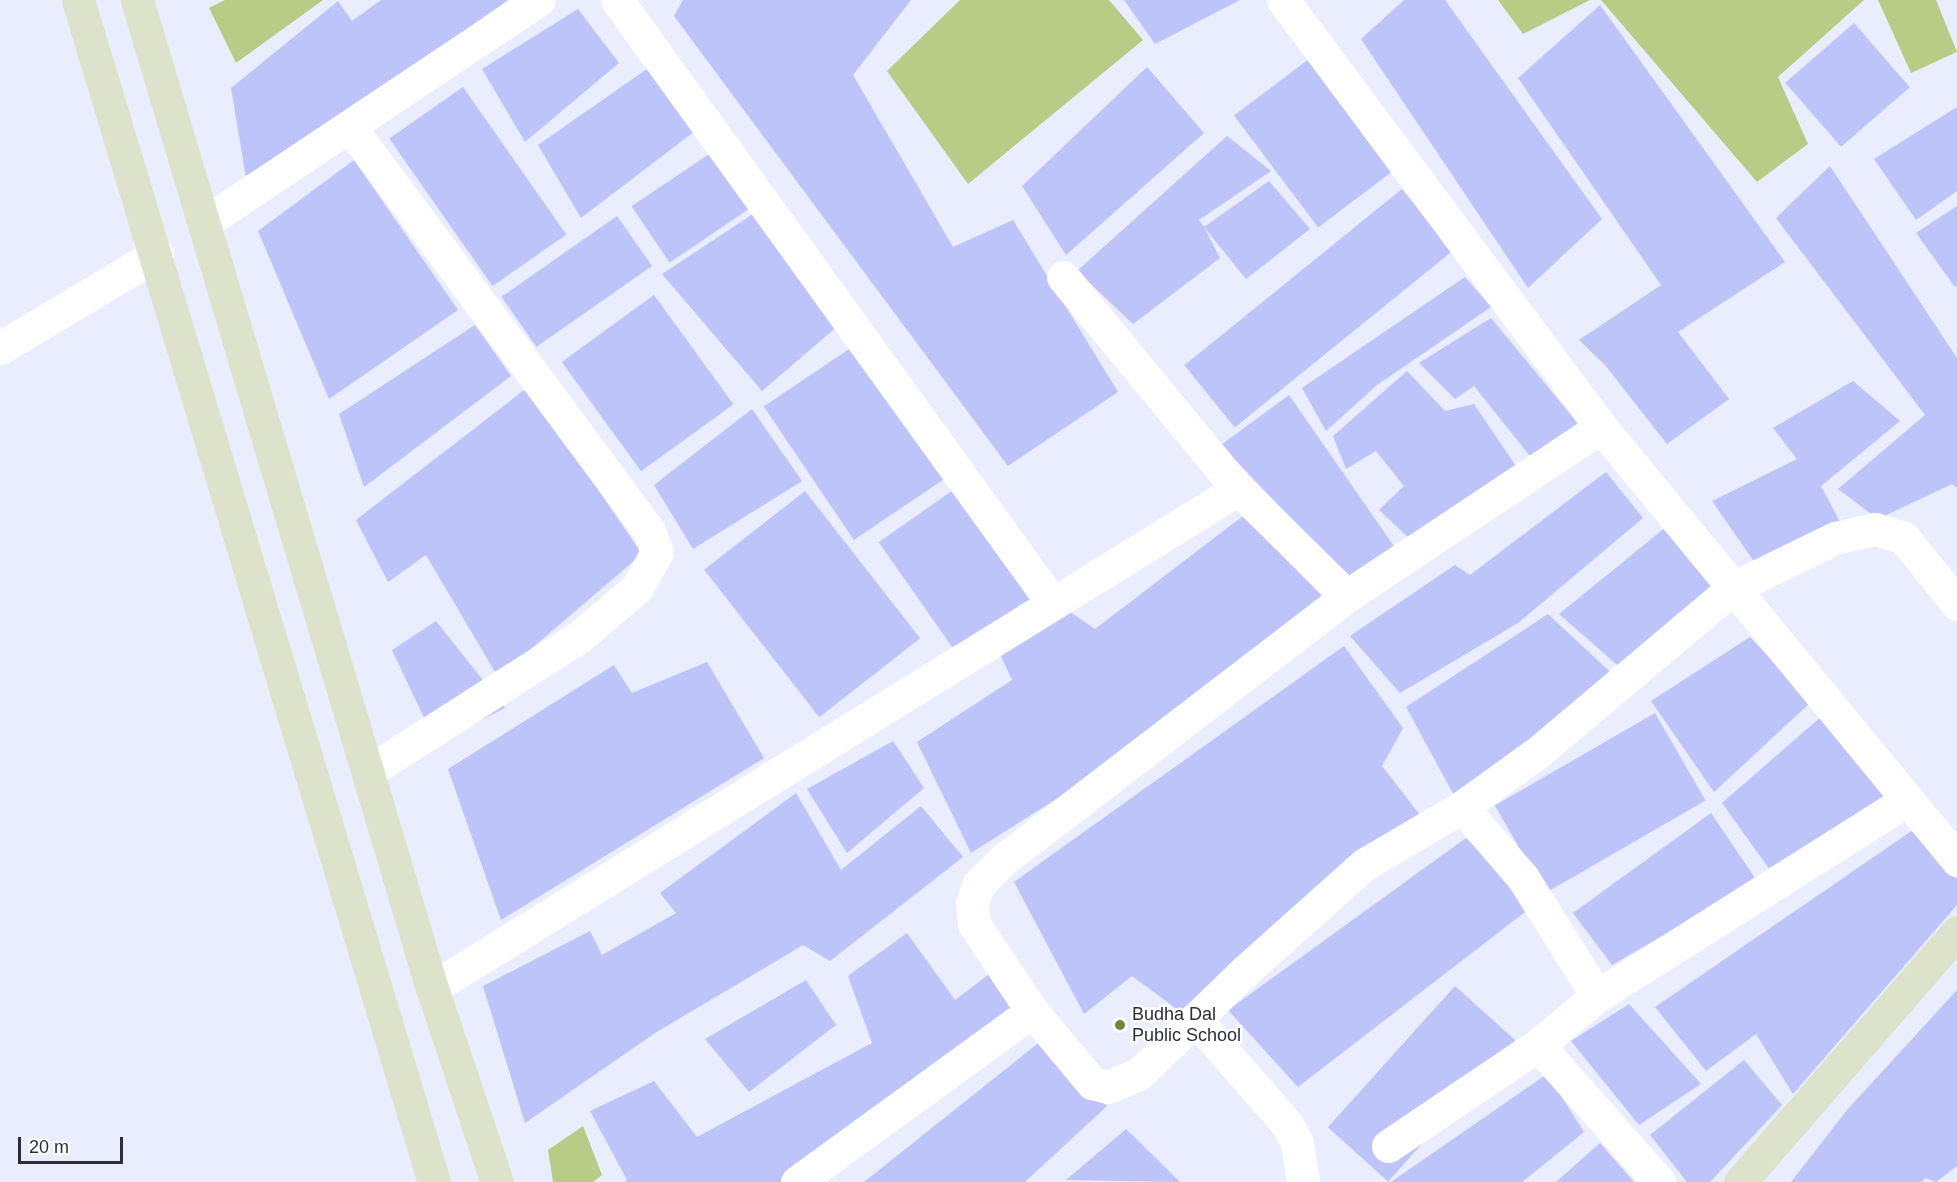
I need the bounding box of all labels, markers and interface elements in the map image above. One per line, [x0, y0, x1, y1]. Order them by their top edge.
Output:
place label: Budha Dal Public School [1132, 1004, 1241, 1046]
marker: Budha Dal Public School [1113, 1018, 1127, 1032]
scale bar [21, 1125, 126, 1163]
text: 20 m [29, 1137, 69, 1157]

